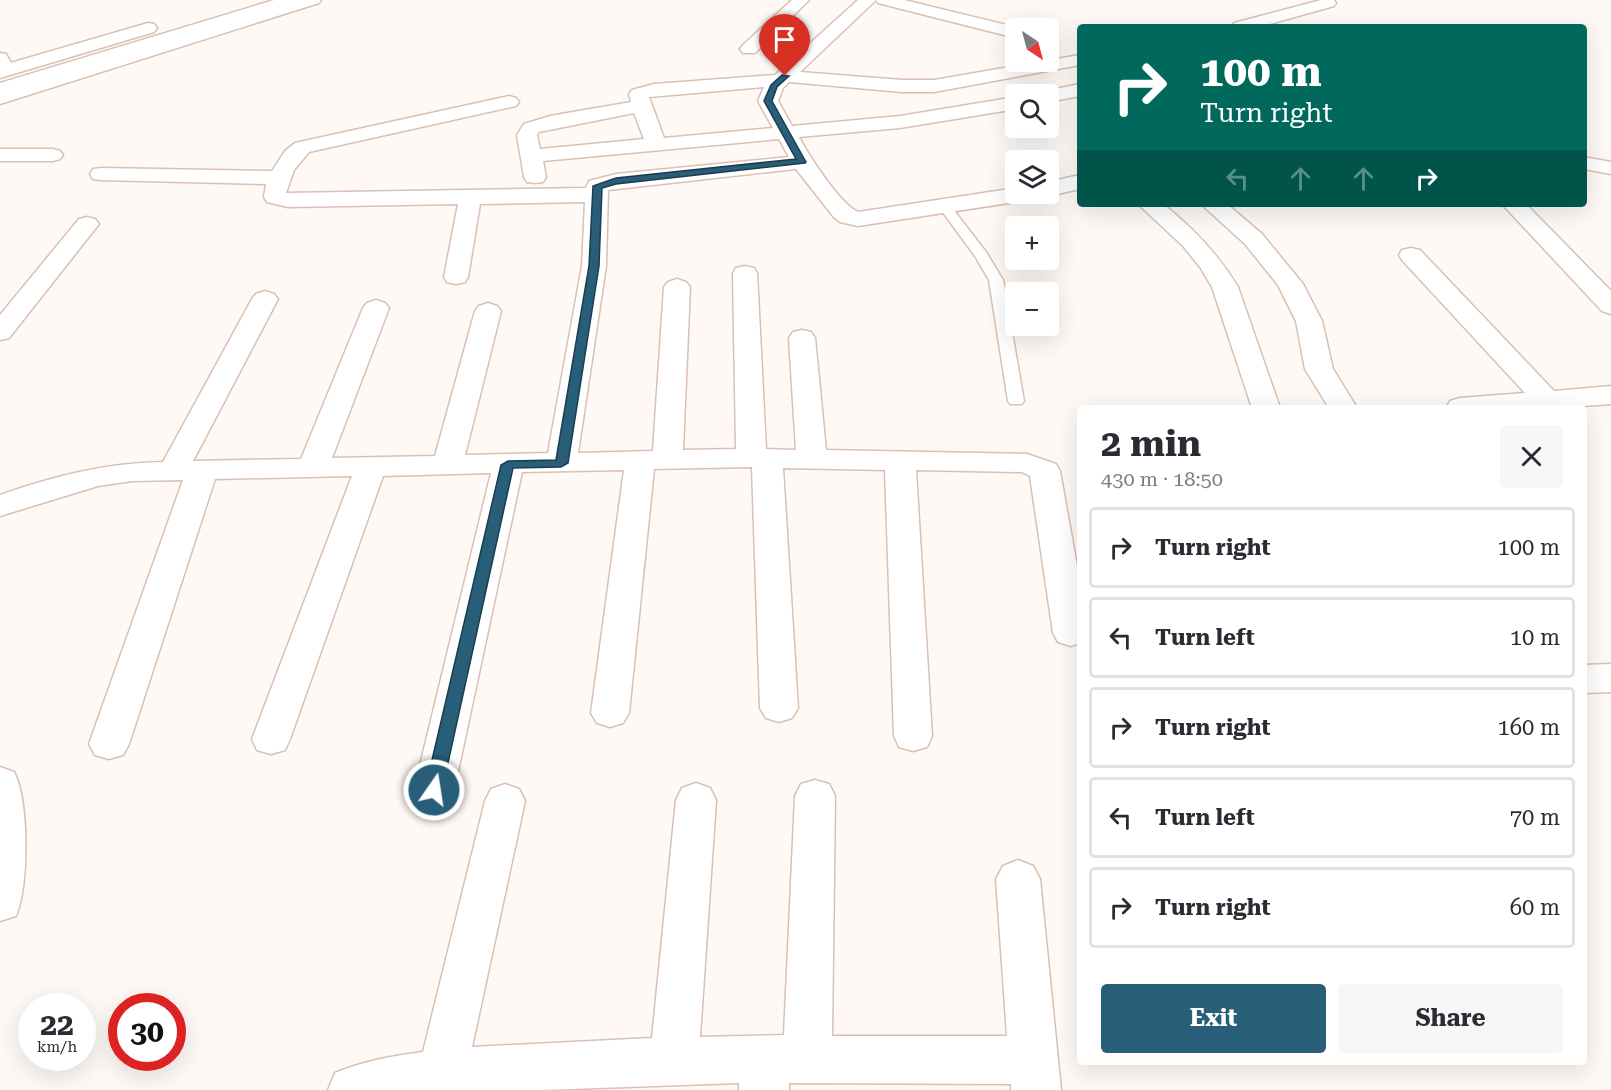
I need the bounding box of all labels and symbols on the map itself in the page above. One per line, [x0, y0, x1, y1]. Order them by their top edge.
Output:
pin [759, 14, 810, 76]
north arrow [1005, 18, 1059, 72]
position arrow [402, 758, 466, 822]
speed limit sign: 30 [108, 993, 186, 1071]

